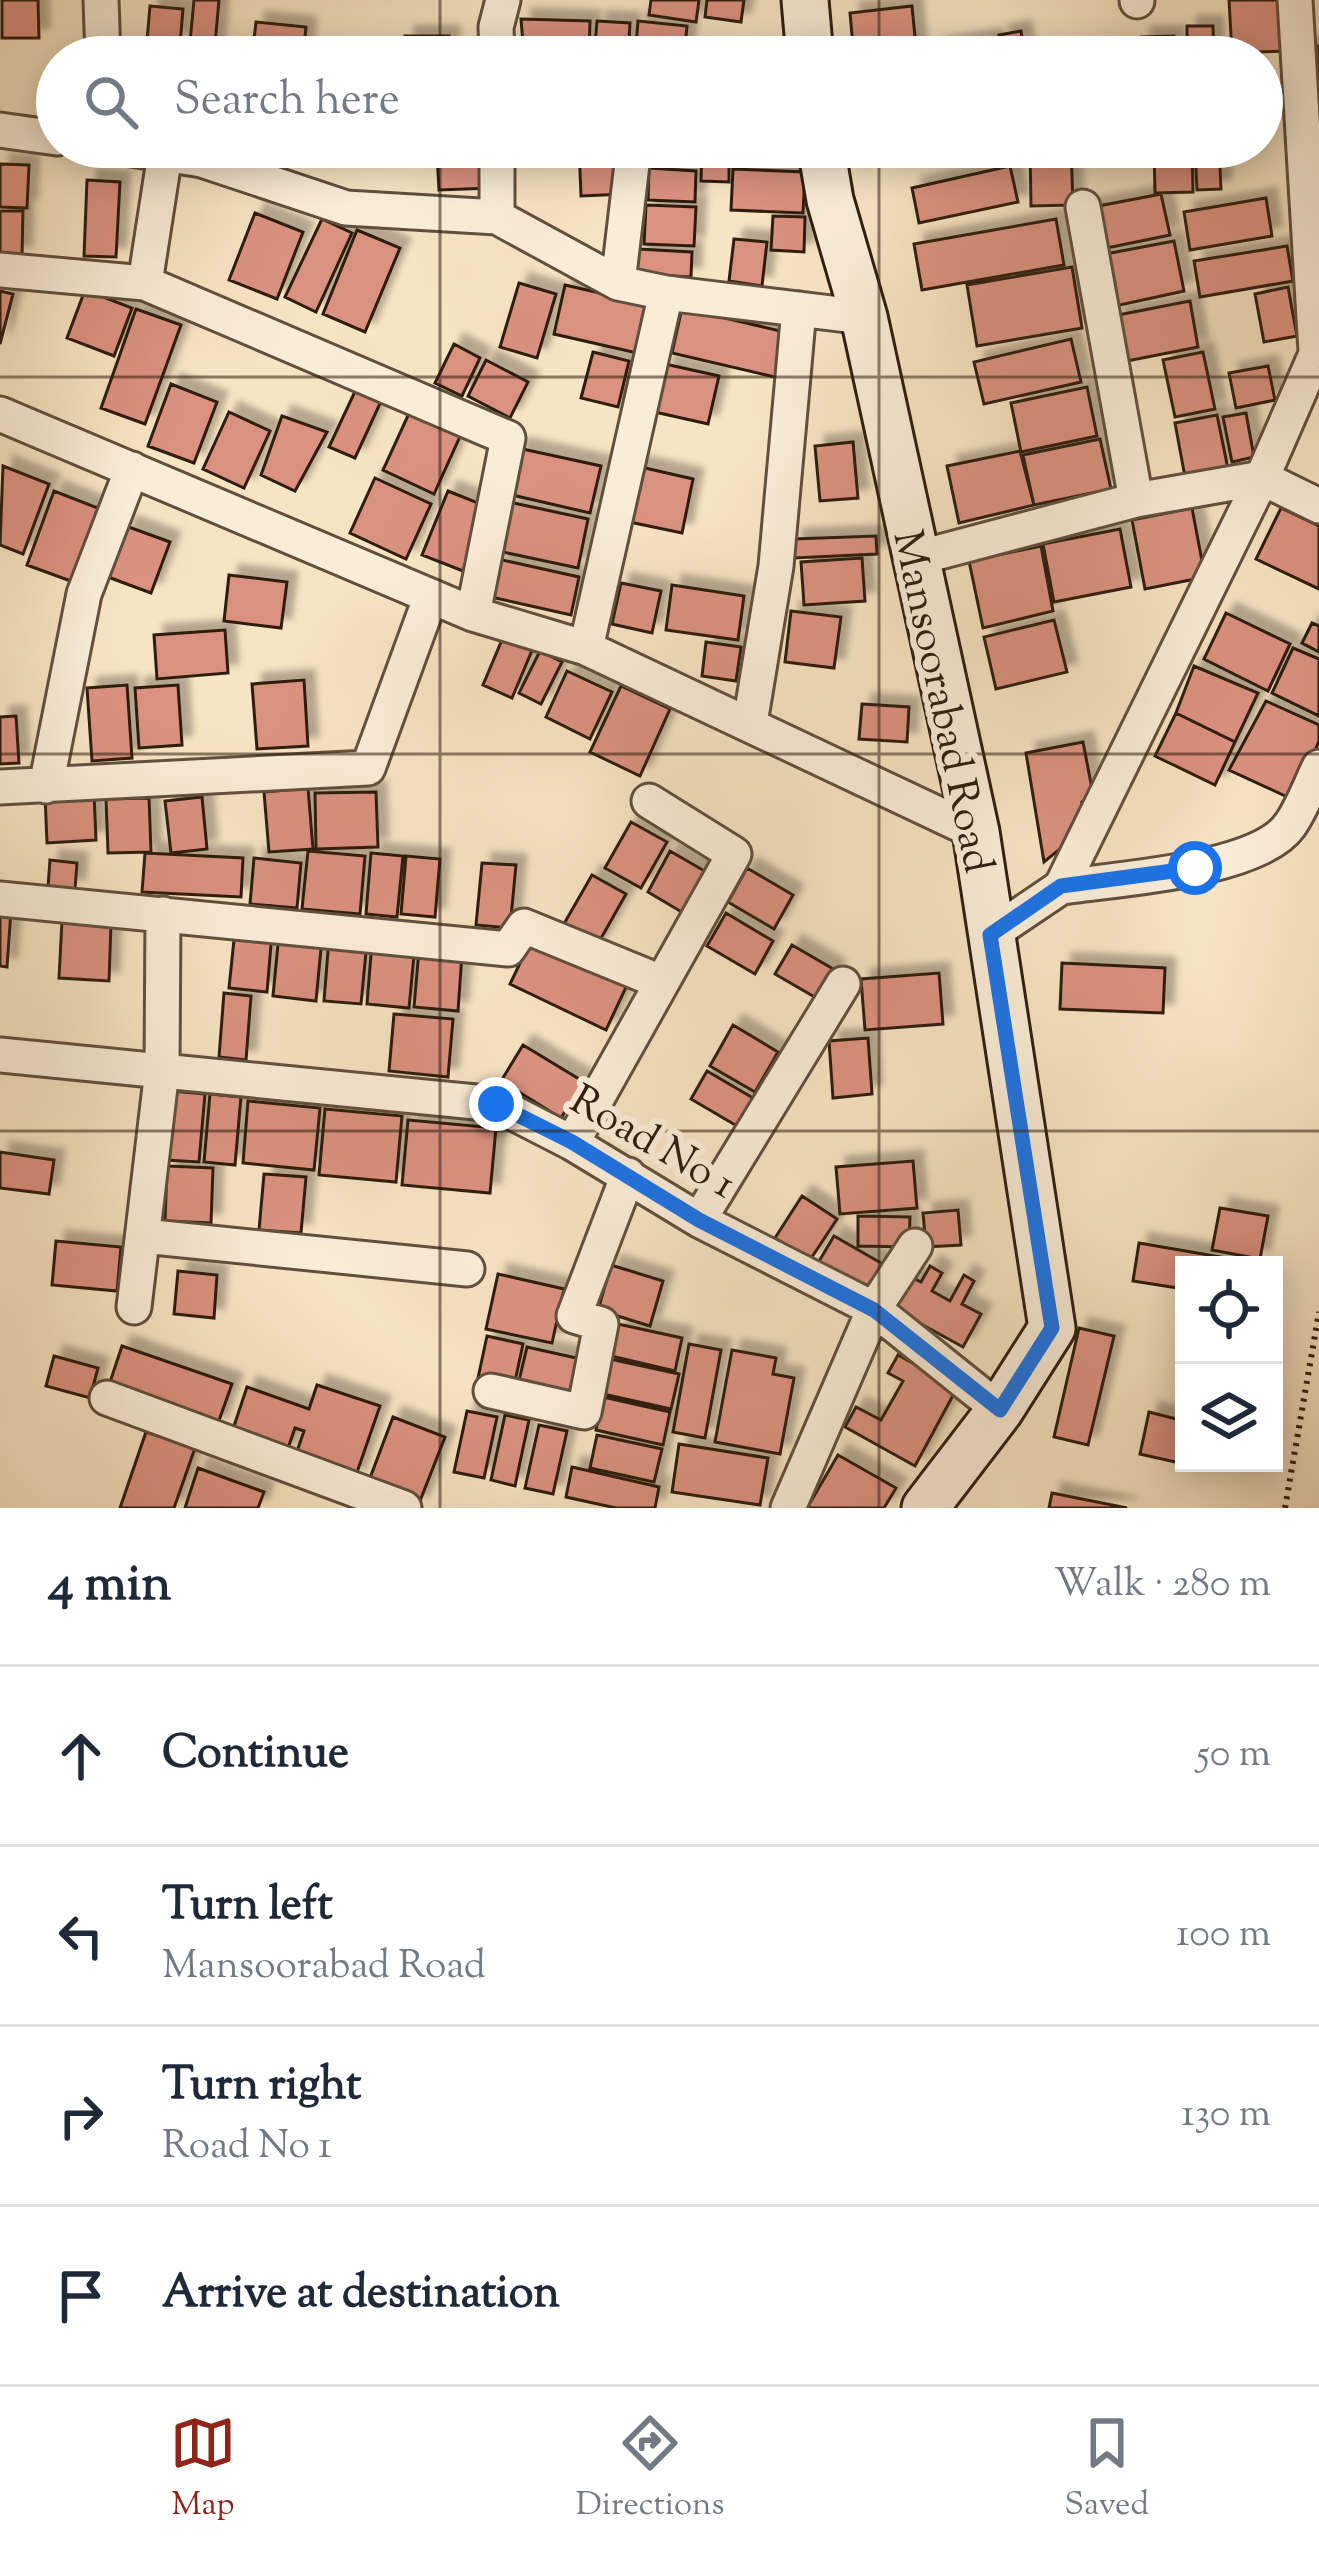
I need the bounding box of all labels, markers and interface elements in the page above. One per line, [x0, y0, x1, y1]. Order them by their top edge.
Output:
search box [36, 36, 1283, 168]
icon: search [78, 69, 144, 135]
text: Search here [174, 70, 400, 135]
street label: Mansoorabad Road [875, 525, 1006, 879]
route start [1168, 841, 1222, 895]
street label: Road No 1 [557, 1073, 746, 1216]
route end [469, 1077, 523, 1131]
map controls [1175, 1256, 1283, 1472]
button: locate [1175, 1256, 1283, 1364]
button: layers [1175, 1364, 1283, 1472]
text: 4 min [48, 1550, 171, 1623]
text: Walk · 280 m [1054, 1558, 1271, 1614]
icon: ahead [48, 1723, 114, 1789]
text: Continue [162, 1723, 349, 1788]
text: 50 m [1196, 1728, 1271, 1784]
text: Turn left [162, 1875, 333, 1940]
icon: left [48, 1903, 114, 1969]
text: 100 m [1176, 1908, 1271, 1964]
text: Mansoorabad Road [162, 1940, 486, 1996]
text: Turn right [162, 2055, 361, 2120]
icon: right [48, 2083, 114, 2149]
text: 130 m [1181, 2088, 1271, 2144]
text: Road No 1 [162, 2120, 331, 2176]
icon: arrive [48, 2263, 114, 2329]
text: Arrive at destination [162, 2263, 560, 2328]
tab: Map [170, 2410, 236, 2530]
tab: Directions [576, 2410, 725, 2530]
tab: Saved [1064, 2410, 1149, 2530]

